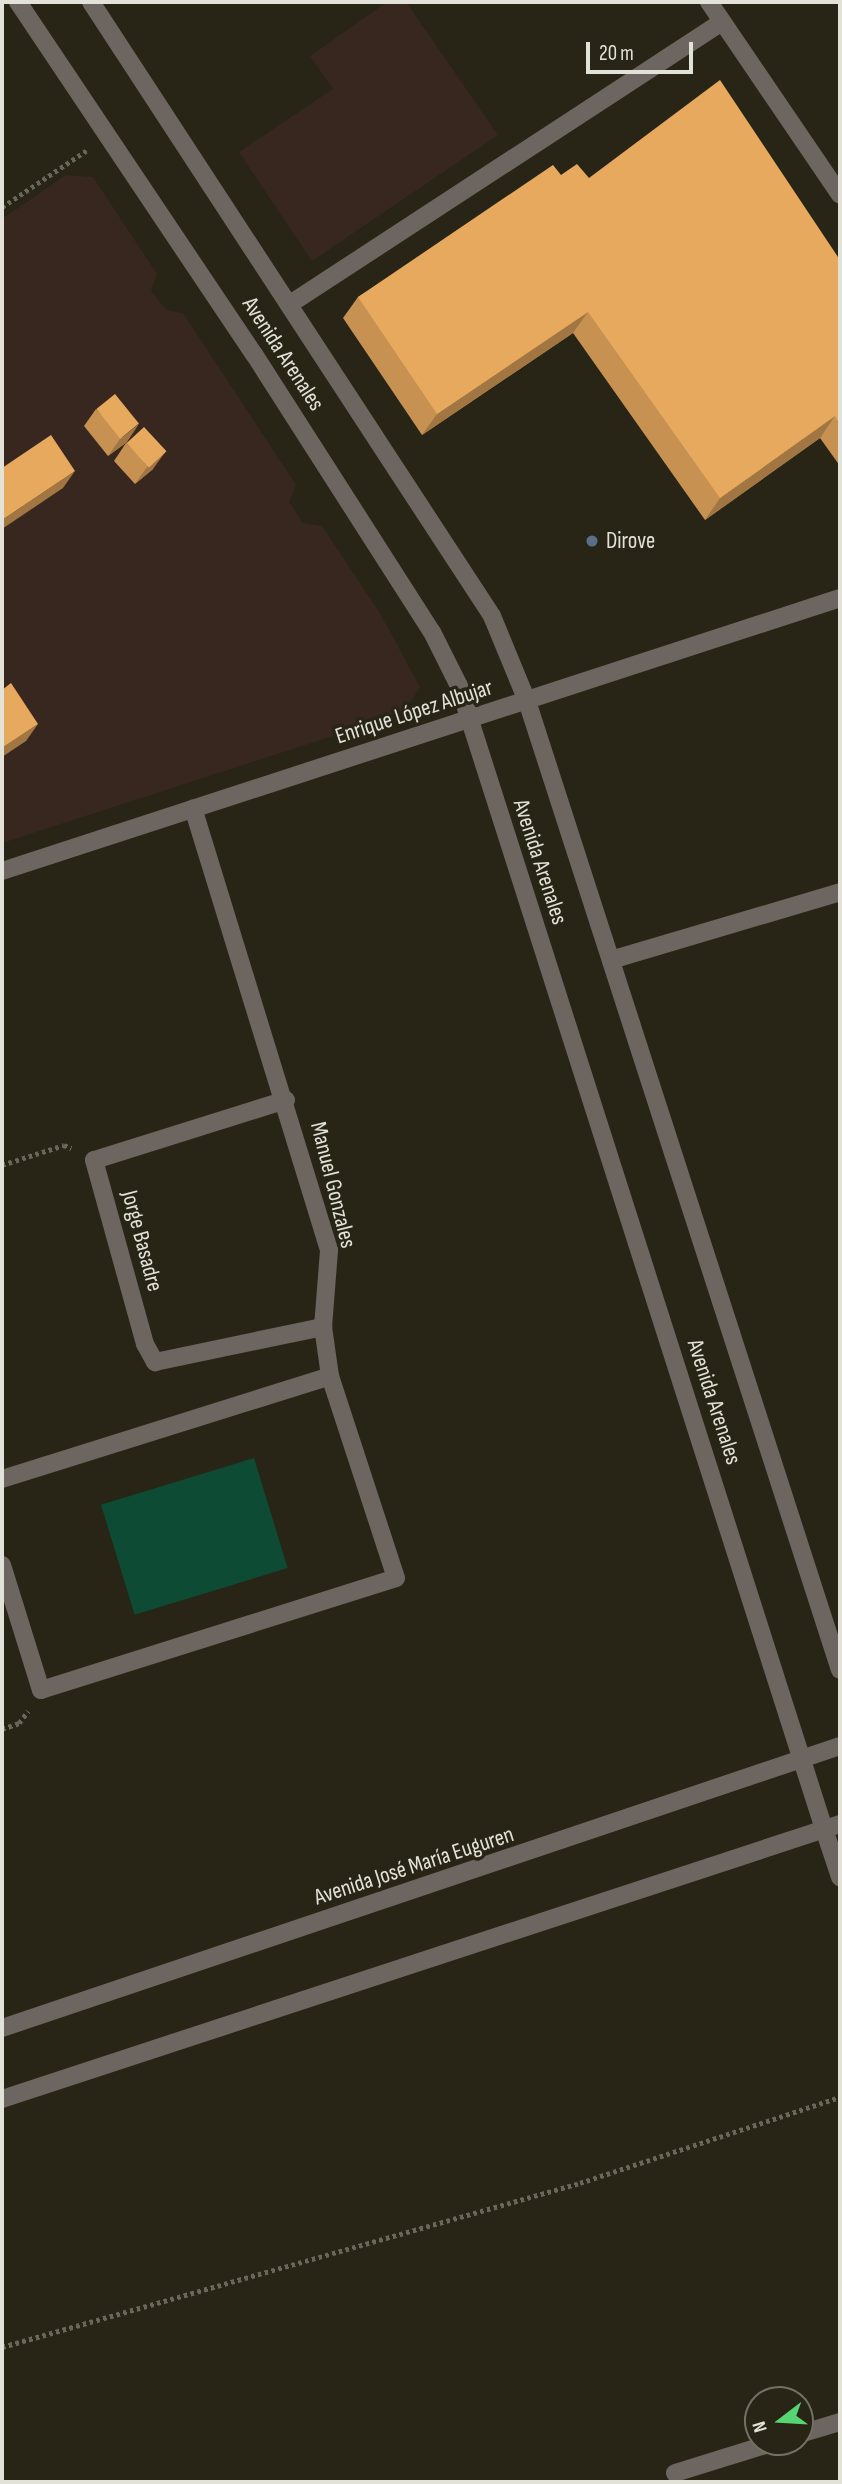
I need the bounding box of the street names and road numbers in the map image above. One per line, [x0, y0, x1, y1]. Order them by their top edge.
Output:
street label: Avenida Arenales [236, 292, 330, 416]
street label: Enrique López Albujar [332, 674, 496, 750]
street label: Avenida Arenales [507, 796, 573, 928]
street label: Manuel Gonzales [304, 1119, 362, 1251]
street label: Jorge Basadre [115, 1187, 169, 1295]
street label: Avenida Arenales [681, 1336, 747, 1468]
street label: Avenida José María Euguren [311, 1821, 517, 1911]

